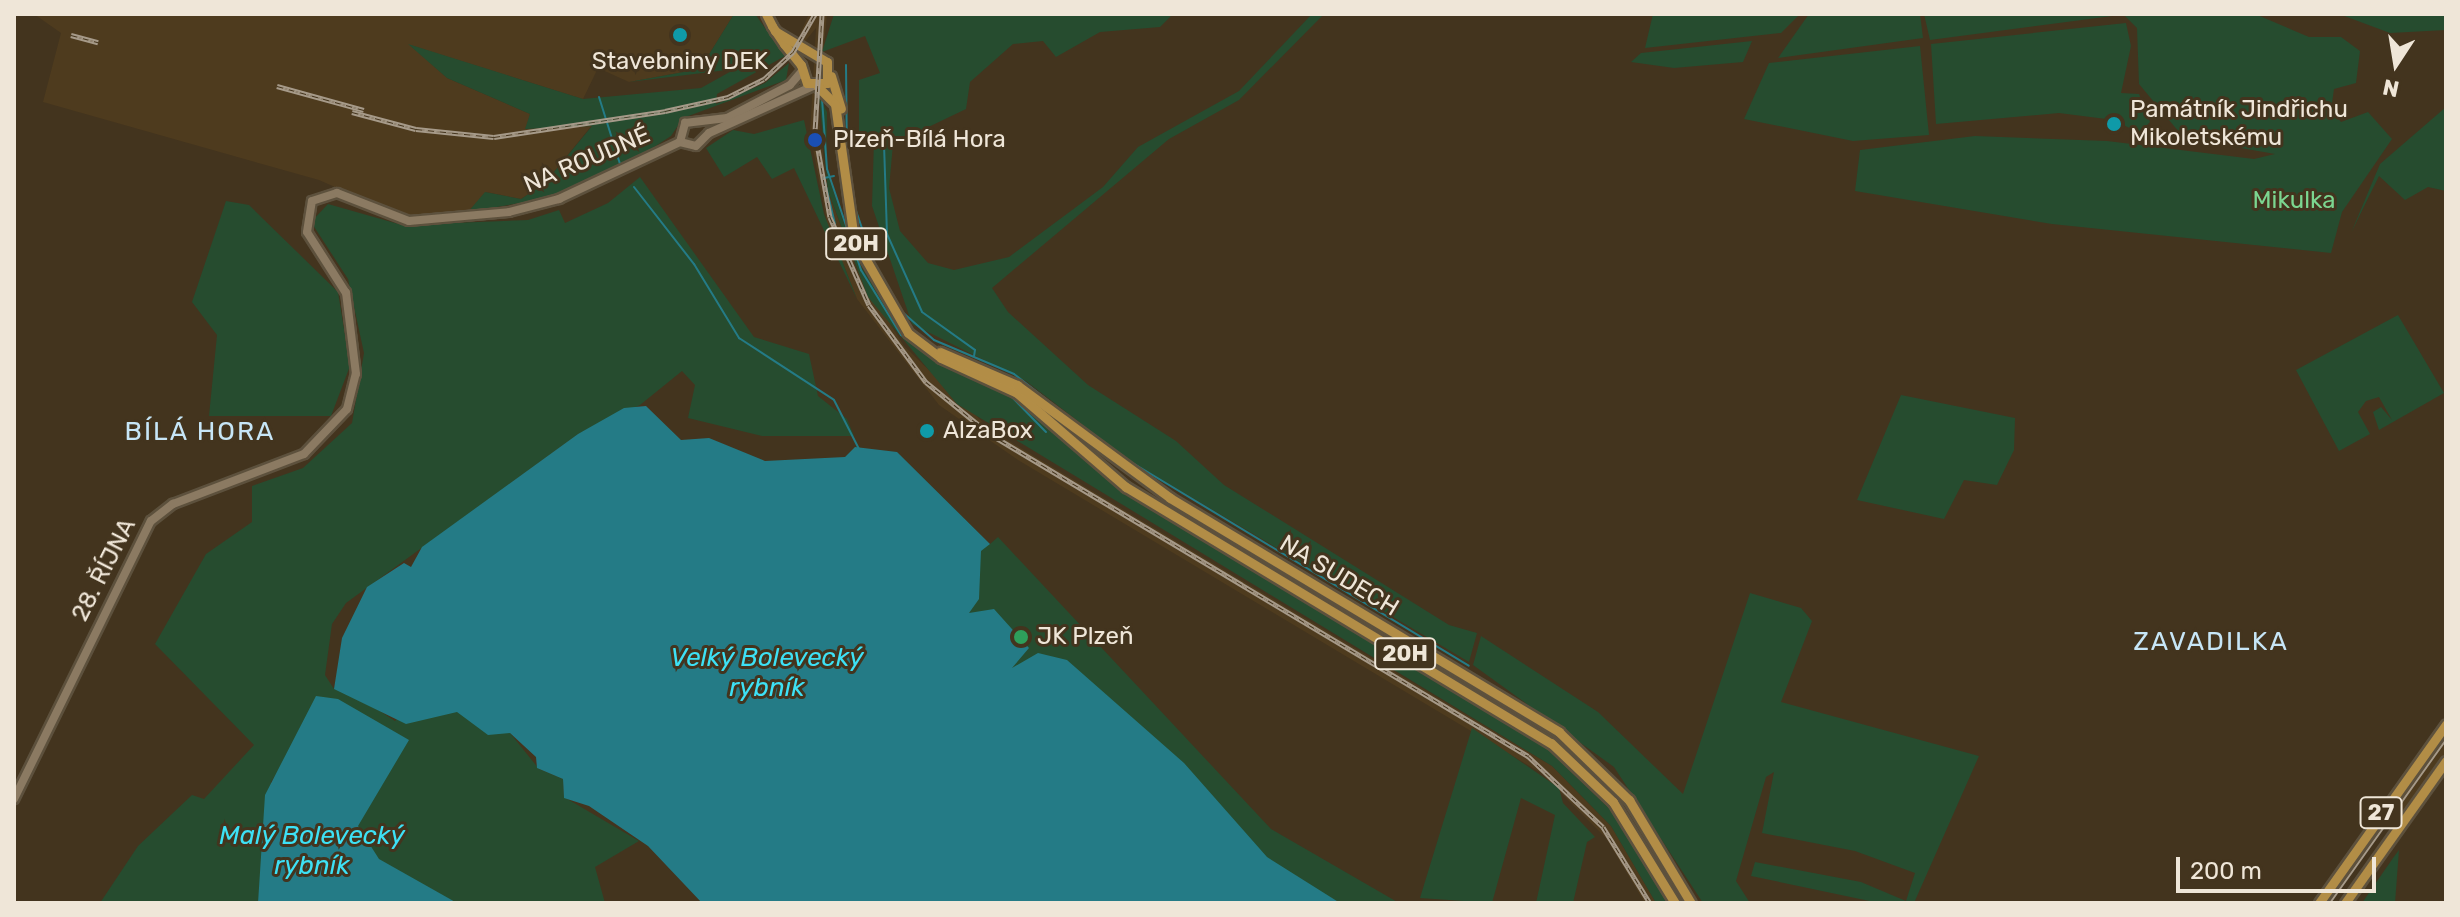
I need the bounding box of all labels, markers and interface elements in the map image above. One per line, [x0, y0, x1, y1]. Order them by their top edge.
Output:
north arrow [2356, 24, 2436, 104]
marker: Stavebniny DEK [671, 26, 689, 44]
place label: Stavebniny DEK [591, 48, 769, 76]
text: N [2380, 73, 2401, 103]
place label: Památník Jindřichu Mikoletskému [2130, 96, 2348, 152]
marker: Památník Jindřichu Mikoletskému [2105, 115, 2123, 133]
street label: NA ROUDNÉ [519, 120, 655, 200]
place label: Plzeň-Bílá Hora [833, 126, 1006, 154]
marker: Plzeň-Bílá Hora [804, 129, 826, 151]
park label: Mikulka [2253, 187, 2335, 215]
road number: 20H [824, 226, 888, 262]
district label: BÍLÁ HORA [124, 416, 276, 448]
place label: AlzaBox [943, 417, 1033, 445]
marker: AlzaBox [918, 422, 936, 440]
street label: 28. ŘÍJNA [66, 514, 142, 626]
street label: NA SUDECH [1274, 529, 1404, 623]
place label: JK Plzeň [1037, 623, 1134, 651]
district label: ZAVADILKA [2133, 626, 2289, 658]
marker: JK Plzeň [1012, 628, 1030, 646]
road number: 20H [1373, 636, 1437, 672]
water label: Velký Bolevecký rybník [670, 642, 864, 704]
road number: 27 [2359, 795, 2403, 831]
water label: Malý Bolevecký rybník [219, 820, 405, 882]
scale bar [2180, 841, 2380, 891]
text: 200 m [2190, 857, 2262, 885]

